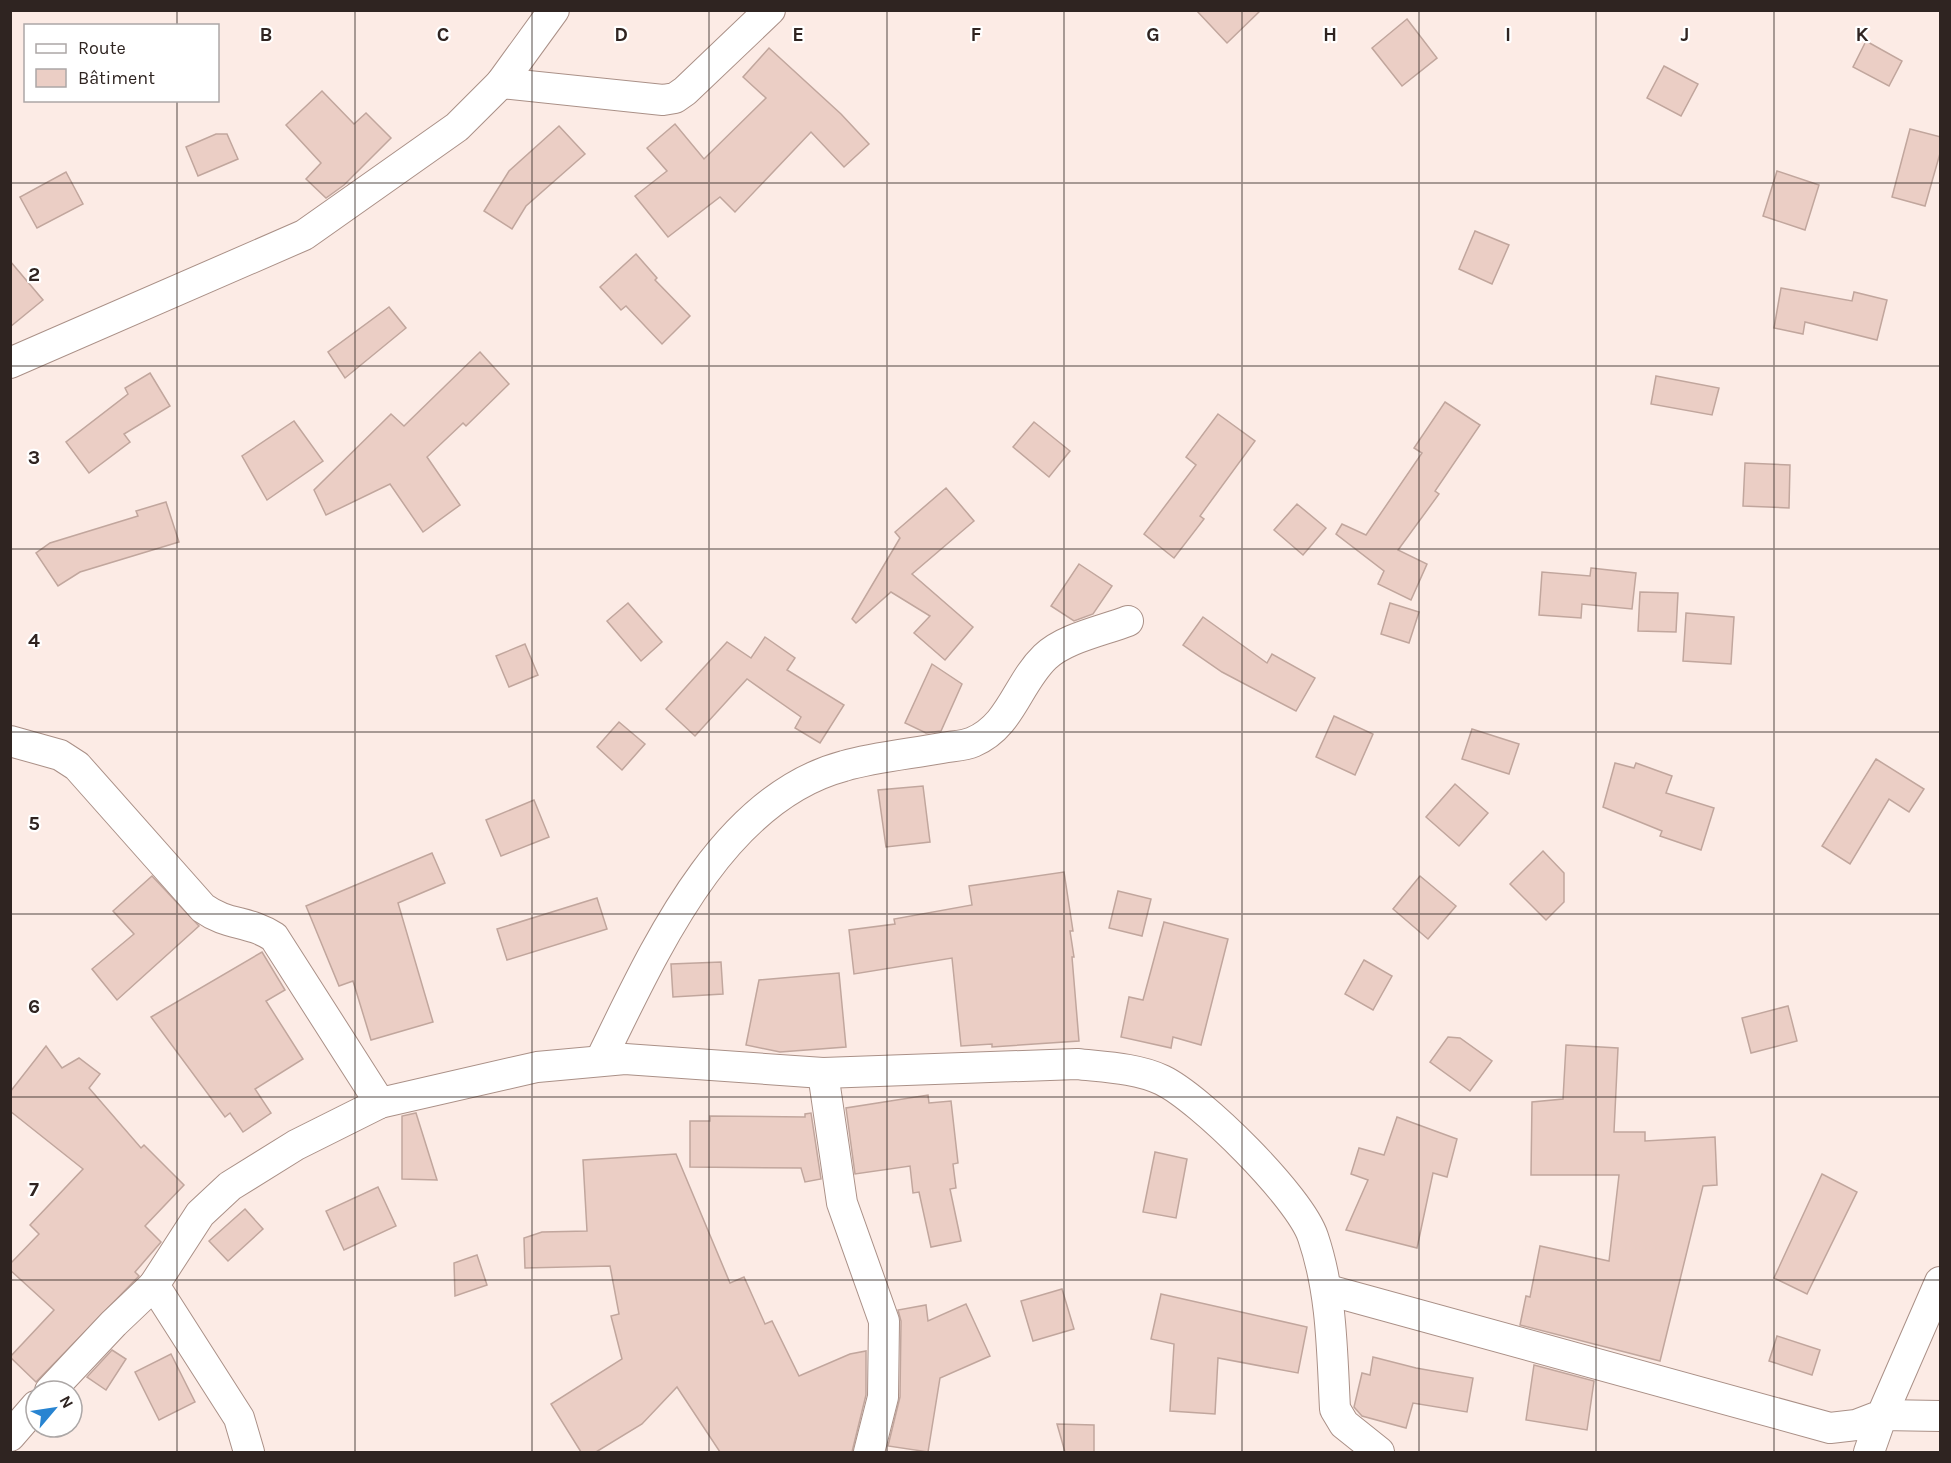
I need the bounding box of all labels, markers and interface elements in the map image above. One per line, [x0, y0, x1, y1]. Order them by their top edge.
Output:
text: B [260, 23, 272, 46]
text: C [437, 23, 449, 46]
text: D [614, 23, 628, 46]
text: E [792, 23, 804, 46]
text: F [971, 23, 982, 46]
text: G [1146, 23, 1160, 46]
text: H [1323, 23, 1337, 46]
text: I [1505, 23, 1511, 46]
text: J [1681, 23, 1689, 46]
text: K [1855, 23, 1869, 46]
legend [24, 24, 219, 102]
text: Route [78, 37, 126, 59]
text: Bâtiment [78, 67, 155, 89]
text: 2 [28, 263, 40, 286]
text: 3 [28, 446, 40, 469]
text: 4 [28, 629, 40, 652]
text: 5 [28, 812, 40, 835]
text: 6 [28, 995, 40, 1018]
text: 7 [29, 1178, 39, 1201]
north arrow [24, 1379, 84, 1439]
text: N [56, 1392, 78, 1412]

